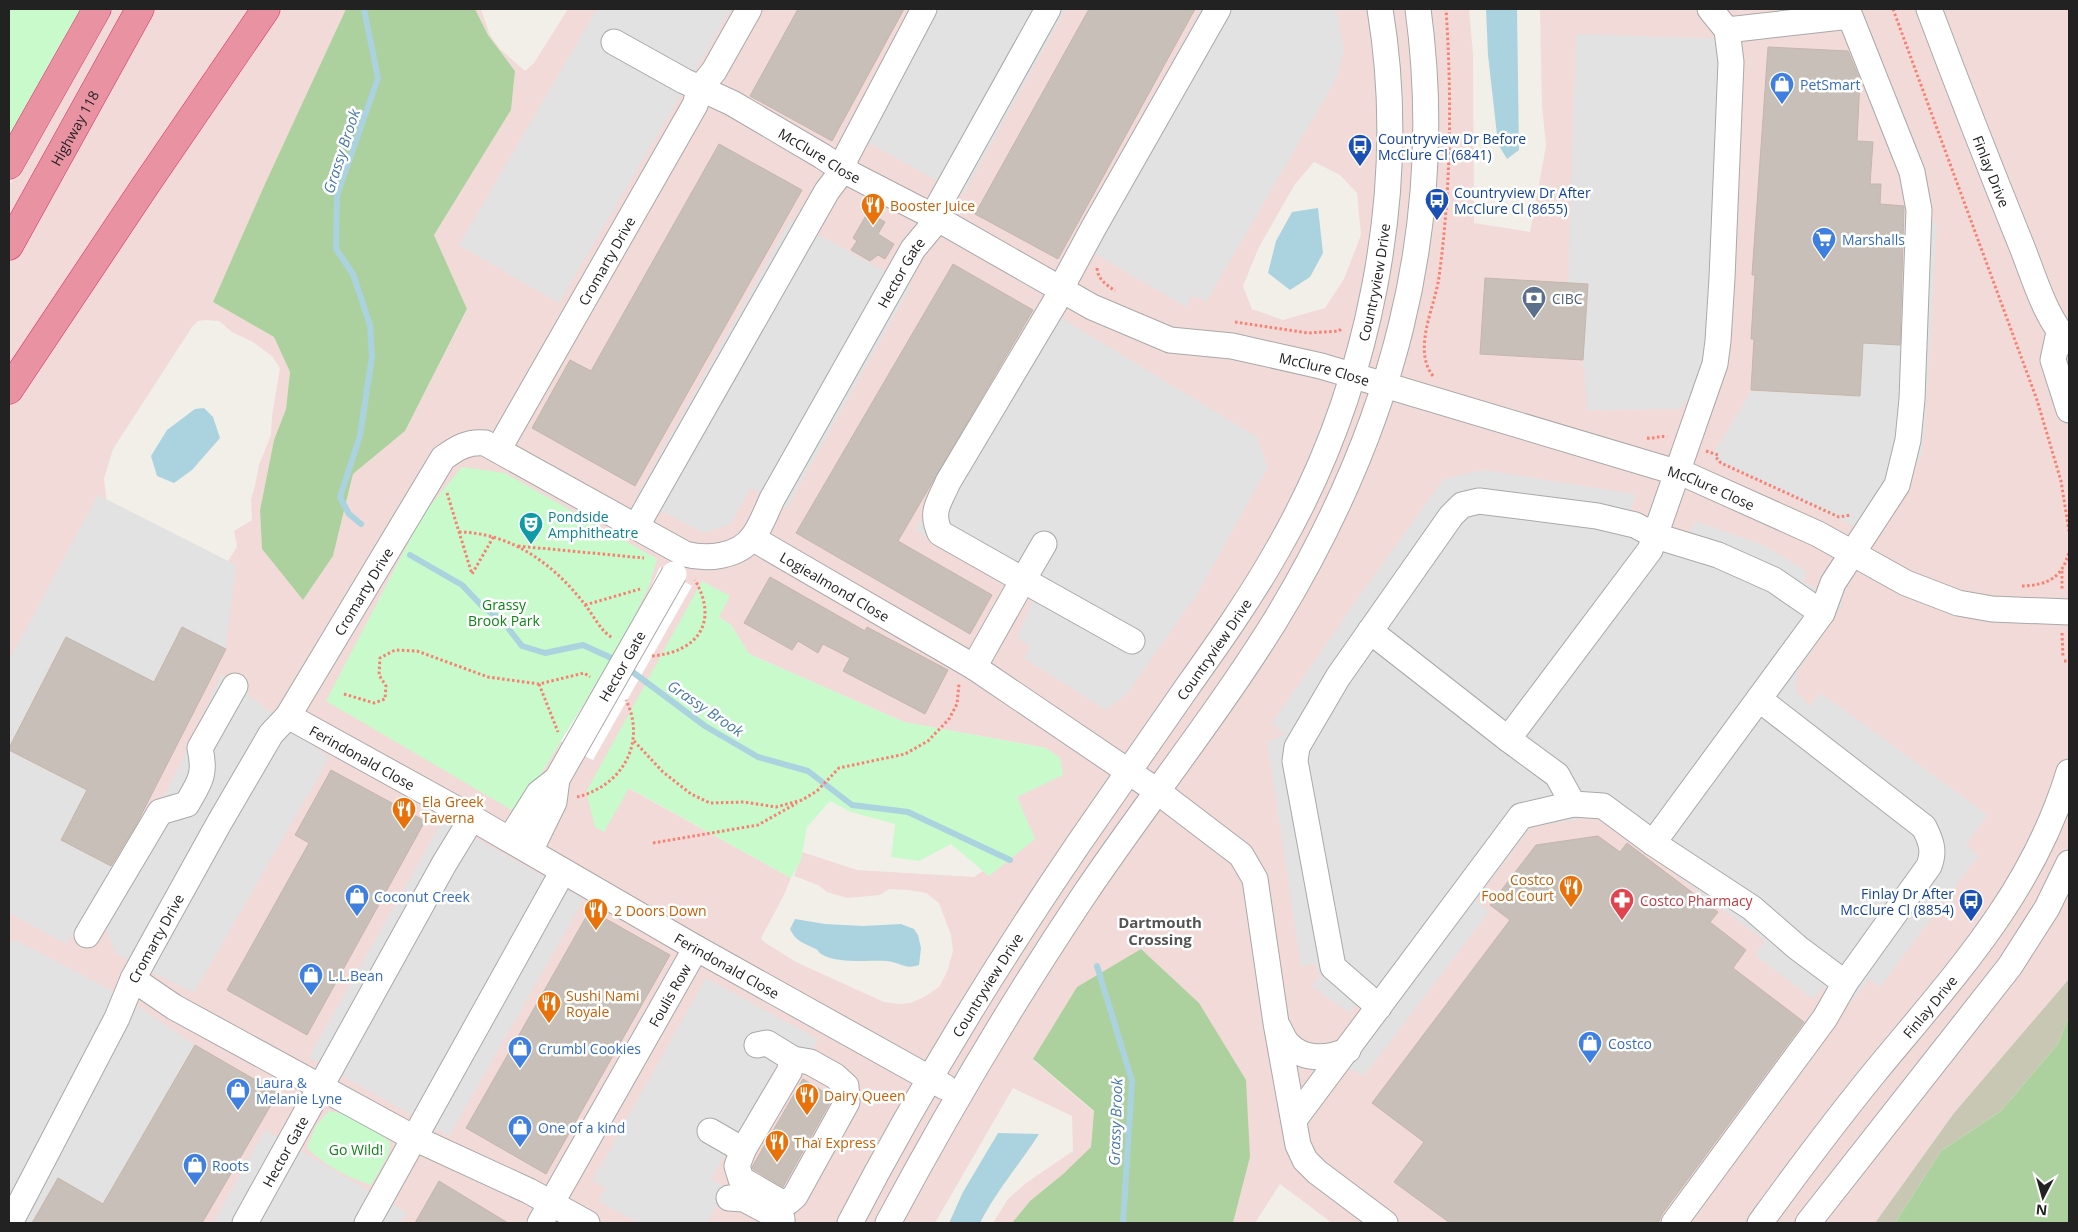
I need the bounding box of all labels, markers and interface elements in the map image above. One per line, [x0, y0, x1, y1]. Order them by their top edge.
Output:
shop icon: PetSmart [1769, 71, 1795, 105]
place label: PetSmart [1800, 75, 1860, 94]
street label: Highway 118 [46, 87, 103, 169]
water label: Grassy Brook [318, 106, 364, 196]
street label: McClure Close [775, 123, 864, 187]
place label: Countryview Dr Before McClure Cl (6841) [1378, 129, 1526, 164]
bus stop icon: Countryview Dr Before McClure Cl (6841) [1347, 133, 1373, 167]
street label: Finlay Drive [1969, 133, 2015, 210]
place label: Countryview Dr After McClure Cl (8655) [1454, 183, 1591, 218]
bus stop icon: Countryview Dr After McClure Cl (8655) [1424, 187, 1450, 221]
restaurant icon: Booster Juice [860, 192, 886, 226]
place label: Booster Juice [890, 196, 975, 215]
street label: Cromarty Drive [573, 213, 639, 309]
street label: Countryview Drive [1353, 222, 1394, 343]
supermarket icon: Marshalls [1811, 226, 1837, 260]
place label: Marshalls [1842, 230, 1905, 249]
street label: Hector Gate [872, 233, 929, 311]
bank icon: CIBC [1521, 285, 1547, 319]
place label: CIBC [1552, 289, 1583, 308]
street label: McClure Close [1277, 347, 1372, 390]
street label: McClure Close [1666, 461, 1758, 514]
place label: Pondside Amphitheatre [548, 507, 638, 542]
theatre icon: Pondside Amphitheatre [518, 511, 544, 545]
street label: Cromarty Drive [329, 544, 397, 639]
street label: Logiealmond Close [777, 547, 893, 626]
street label: Countryview Drive [1172, 594, 1255, 703]
park label: Grassy Brook Park [468, 595, 541, 630]
street label: Hector Gate [594, 627, 649, 705]
water label: Grassy Brook [664, 675, 748, 741]
street label: Ferindonald Close [306, 720, 419, 794]
place label: Ela Greek Taverna [422, 792, 484, 827]
restaurant icon: Ela Greek Taverna [391, 796, 417, 830]
place label: Costco Food Court [1481, 870, 1554, 905]
restaurant icon: Costco Food Court [1558, 874, 1584, 908]
shop icon: Coconut Creek [344, 883, 370, 917]
place label: Finlay Dr After McClure Cl (8854) [1840, 884, 1954, 919]
place label: Coconut Creek [374, 887, 470, 906]
pharmacy icon: Costco Pharmacy [1609, 887, 1635, 921]
bus stop icon: Finlay Dr After McClure Cl (8854) [1958, 888, 1984, 922]
street label: Cromarty Drive [123, 890, 188, 986]
place label: Costco Pharmacy [1640, 891, 1754, 910]
restaurant icon: 2 Doors Down [583, 897, 609, 931]
place label: 2 Doors Down [614, 901, 707, 920]
district label: Dartmouth Crossing [1118, 912, 1202, 949]
street label: Ferindonald Close [671, 928, 783, 1002]
street label: Countryview Drive [947, 929, 1027, 1040]
street label: Foulis Row [644, 960, 695, 1030]
shop icon: L.L.Bean [298, 962, 324, 996]
place label: L.L.Bean [328, 966, 383, 985]
street label: Finlay Drive [1898, 971, 1961, 1042]
place label: Sushi Nami Royale [566, 986, 640, 1021]
restaurant icon: Sushi Nami Royale [536, 990, 562, 1024]
shop icon: Costco [1577, 1030, 1603, 1064]
place label: Costco [1608, 1034, 1652, 1053]
shop icon: Crumbl Cookies [507, 1035, 533, 1069]
place label: Crumbl Cookies [538, 1039, 641, 1058]
place label: Laura & Melanie Lyne [256, 1073, 342, 1108]
shop icon: Laura & Melanie Lyne [225, 1077, 251, 1111]
water label: Grassy Brook [1103, 1077, 1127, 1166]
restaurant icon: Dairy Queen [794, 1082, 820, 1116]
place label: Dairy Queen [824, 1086, 906, 1105]
street label: Hector Gate [257, 1112, 312, 1190]
shop icon: One of a kind [507, 1114, 533, 1148]
place label: One of a kind [538, 1118, 625, 1137]
restaurant icon: Thaï Express [764, 1129, 790, 1163]
place label: Thaï Express [794, 1133, 876, 1152]
park label: Go Wild! [329, 1140, 383, 1159]
shop icon: Roots [182, 1152, 208, 1186]
place label: Roots [212, 1156, 249, 1175]
north arrow [2018, 1172, 2068, 1222]
text: N [2035, 1200, 2048, 1220]

